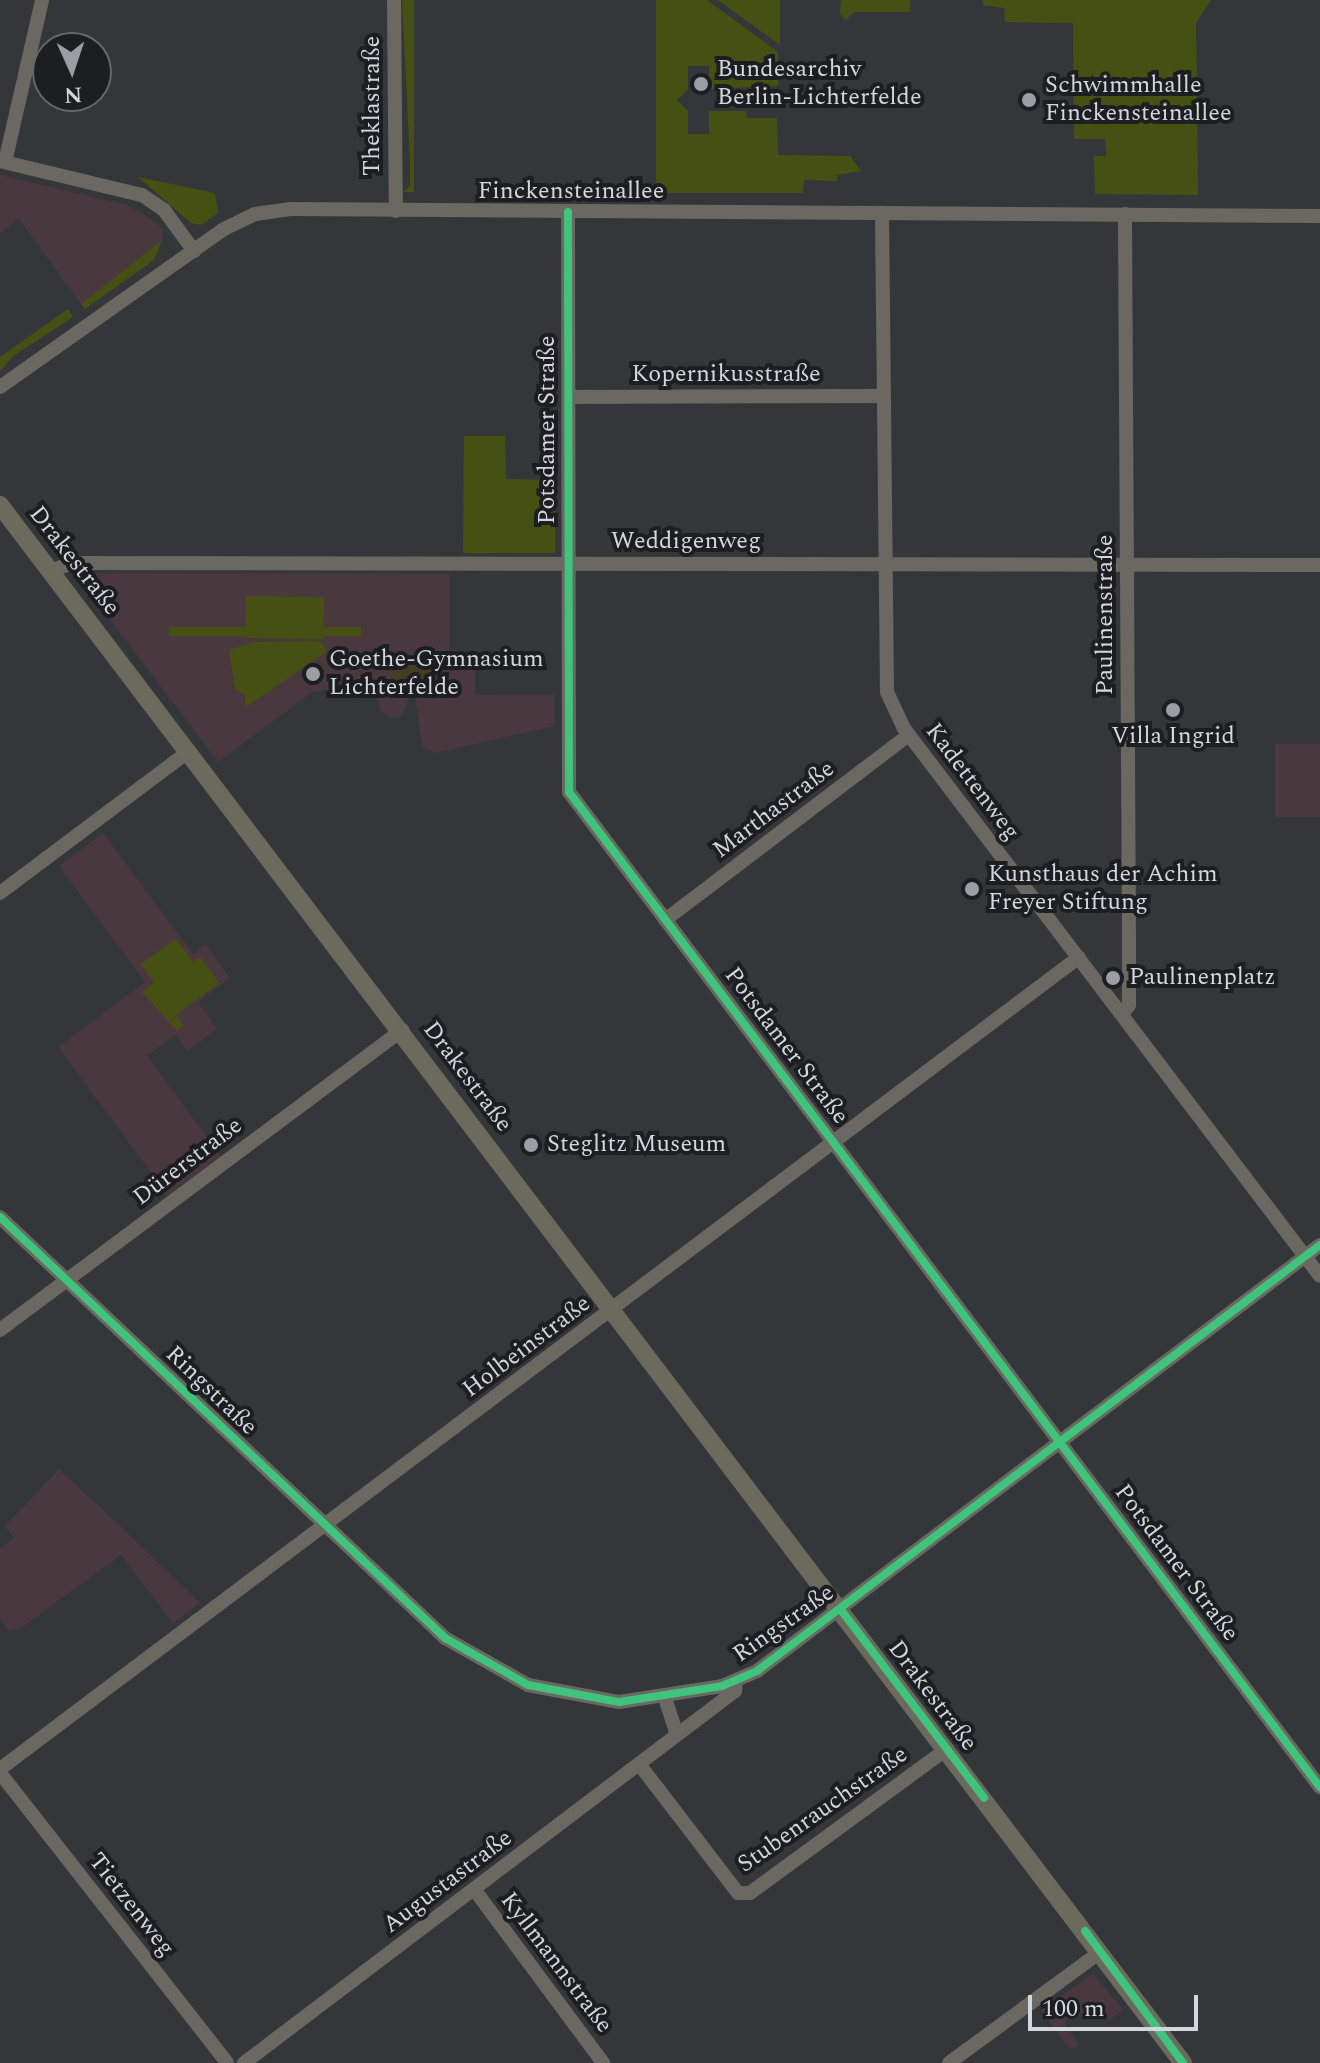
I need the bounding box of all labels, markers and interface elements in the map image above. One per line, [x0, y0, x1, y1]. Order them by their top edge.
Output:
north arrow [32, 32, 112, 112]
street label: Theklastraße [359, 36, 387, 176]
place label: Bundesarchiv Berlin-Lichterfelde [717, 56, 922, 112]
place label: Schwimmhalle Finckensteinallee [1045, 72, 1232, 128]
marker: Bundesarchiv Berlin-Lichterfelde [692, 75, 710, 93]
text: N [63, 78, 83, 111]
marker: Schwimmhalle Finckensteinallee [1020, 91, 1038, 109]
street label: Finckensteinallee [478, 178, 664, 206]
street label: Potsdamer Straße [534, 336, 562, 524]
street label: Kopernikusstraße [631, 361, 821, 389]
street label: Drakestraße [22, 501, 126, 621]
street label: Weddigenweg [611, 528, 761, 556]
street label: Paulinenstraße [1092, 535, 1120, 695]
place label: Goethe-Gymnasium Lichterfelde [329, 646, 544, 702]
marker: Goethe-Gymnasium Lichterfelde [304, 665, 322, 683]
marker: Villa Ingrid [1164, 701, 1182, 719]
street label: Kadettenweg [919, 718, 1025, 846]
place label: Villa Ingrid [1111, 723, 1235, 751]
street label: Marthastraße [708, 755, 840, 865]
place label: Kunsthaus der Achim Freyer Stiftung [988, 861, 1218, 917]
marker: Kunsthaus der Achim Freyer Stiftung [963, 880, 981, 898]
street label: Potsdamer Straße [718, 962, 854, 1130]
place label: Paulinenplatz [1129, 964, 1276, 992]
marker: Paulinenplatz [1104, 969, 1122, 987]
street label: Drakestraße [416, 1016, 518, 1138]
street label: Dürerstraße [128, 1112, 248, 1212]
place label: Steglitz Museum [547, 1131, 726, 1159]
marker: Steglitz Museum [522, 1136, 540, 1154]
street label: Holbeinstraße [457, 1290, 597, 1404]
street label: Ringstraße [159, 1340, 263, 1442]
street label: Potsdamer Straße [1108, 1479, 1244, 1647]
street label: Ringstraße [728, 1579, 840, 1669]
street label: Drakestraße [881, 1635, 983, 1757]
street label: Stubenrauchstraße [732, 1741, 914, 1879]
street label: Augustastraße [378, 1824, 518, 1940]
street label: Tietzenweg [82, 1848, 180, 1962]
street label: Kyllmannstraße [494, 1887, 618, 2039]
scale bar [1032, 1979, 1202, 2029]
text: 100 m [1042, 1991, 1105, 2027]

